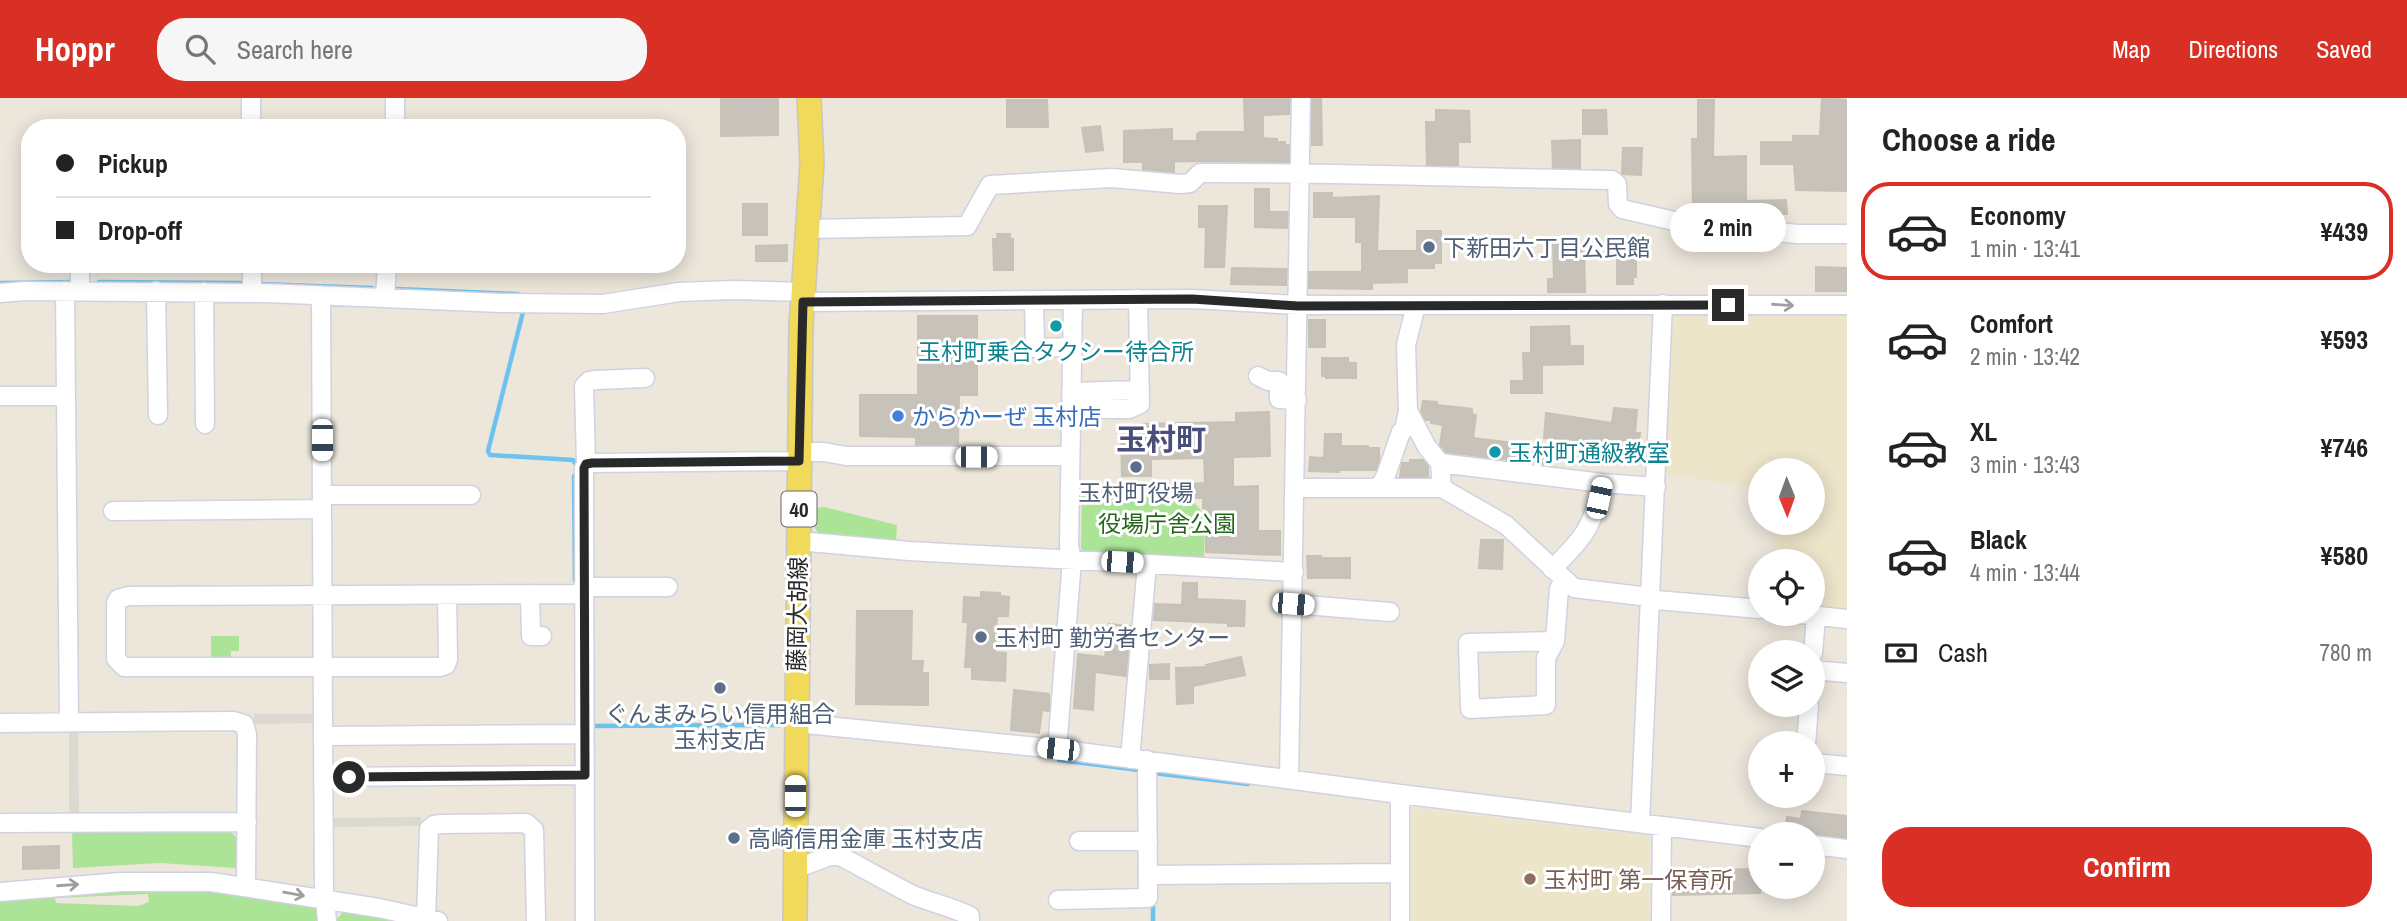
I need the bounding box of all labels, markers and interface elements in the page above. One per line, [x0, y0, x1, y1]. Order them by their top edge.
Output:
search box [157, 18, 647, 81]
text: Hoppr [35, 27, 115, 71]
icon: search [181, 30, 219, 68]
text: Search here [237, 32, 353, 67]
text: Map [2112, 33, 2150, 65]
text: Directions [2188, 33, 2278, 65]
text: Saved [2316, 33, 2372, 65]
text: Choose a ride [1882, 118, 2056, 161]
text: Pickup [98, 146, 168, 181]
text: Economy [1970, 198, 2066, 233]
icon: car [1886, 200, 1949, 263]
callout: 2 min [1670, 204, 1786, 252]
text: 2 min [1703, 212, 1753, 243]
text: Drop-off [98, 213, 182, 248]
text: ¥439 [2321, 214, 2368, 249]
place label: 下新田六丁目公民館 [1443, 232, 1650, 263]
text: 1 min · 13:41 [1970, 233, 2080, 264]
marker: 下新田六丁目公民館 [1421, 239, 1437, 255]
route end [1712, 289, 1744, 321]
one-way arrow [1771, 299, 1794, 312]
text: Comfort [1970, 306, 2053, 341]
icon: car [1886, 308, 1949, 371]
marker: 玉村町乗合タクシー待合所 [1048, 318, 1064, 334]
text: ¥593 [2321, 322, 2368, 357]
place label: 玉村町乗合タクシー待合所 [918, 336, 1194, 367]
text: 2 min · 13:42 [1970, 341, 2080, 372]
place label: からかーぜ 玉村店 [912, 401, 1101, 432]
marker: からかーぜ 玉村店 [890, 408, 906, 424]
text: XL [1970, 414, 1997, 449]
icon: car [1886, 416, 1949, 479]
car [312, 419, 333, 461]
district label: 玉村町 [1116, 419, 1206, 459]
text: ¥746 [2321, 430, 2368, 465]
place label: 玉村町通級教室 [1509, 437, 1670, 468]
marker: 玉村町通級教室 [1487, 444, 1503, 460]
car [956, 447, 998, 468]
text: 3 min · 13:43 [1970, 449, 2080, 480]
north arrow [1748, 458, 1825, 536]
map controls [1748, 458, 1825, 899]
marker: 玉村町役場 [1128, 459, 1144, 475]
car [1585, 475, 1614, 521]
place label: 玉村町役場 [1079, 477, 1194, 508]
road number: 40 [782, 492, 816, 526]
park label: 役場庁舎公園 [1098, 508, 1236, 539]
text: Black [1970, 522, 2027, 557]
icon: car [1886, 524, 1949, 587]
text: ¥580 [2321, 538, 2368, 573]
button: locate [1748, 549, 1825, 626]
car [1101, 550, 1144, 574]
street label: 藤岡大胡線 [780, 556, 814, 672]
text: 4 min · 13:44 [1970, 557, 2080, 588]
car [1272, 592, 1315, 616]
place label: 玉村町 勤労者センター [995, 622, 1230, 653]
marker: 玉村町 勤労者センター [973, 629, 989, 645]
icon: cash [1882, 634, 1920, 672]
text: Cash [1938, 635, 1988, 670]
text: 780 m [2320, 637, 2372, 668]
button: layers [1748, 640, 1825, 717]
marker: ぐんまみらい信用組合 玉村支店 [712, 680, 728, 696]
place label: ぐんまみらい信用組合 玉村支店 [605, 698, 835, 755]
button: + [1748, 731, 1825, 808]
car [1037, 736, 1080, 762]
route start [333, 761, 365, 793]
car [785, 775, 806, 817]
button: − [1748, 822, 1825, 899]
place label: 高崎信用金庫 玉村支店 [748, 823, 983, 854]
button: Confirm [1882, 827, 2372, 907]
marker: 高崎信用金庫 玉村支店 [726, 830, 742, 846]
place label: 玉村町 第一保育所 [1544, 864, 1733, 895]
marker: 玉村町 第一保育所 [1522, 871, 1538, 887]
one-way arrow [56, 878, 79, 891]
one-way arrow [282, 888, 305, 902]

